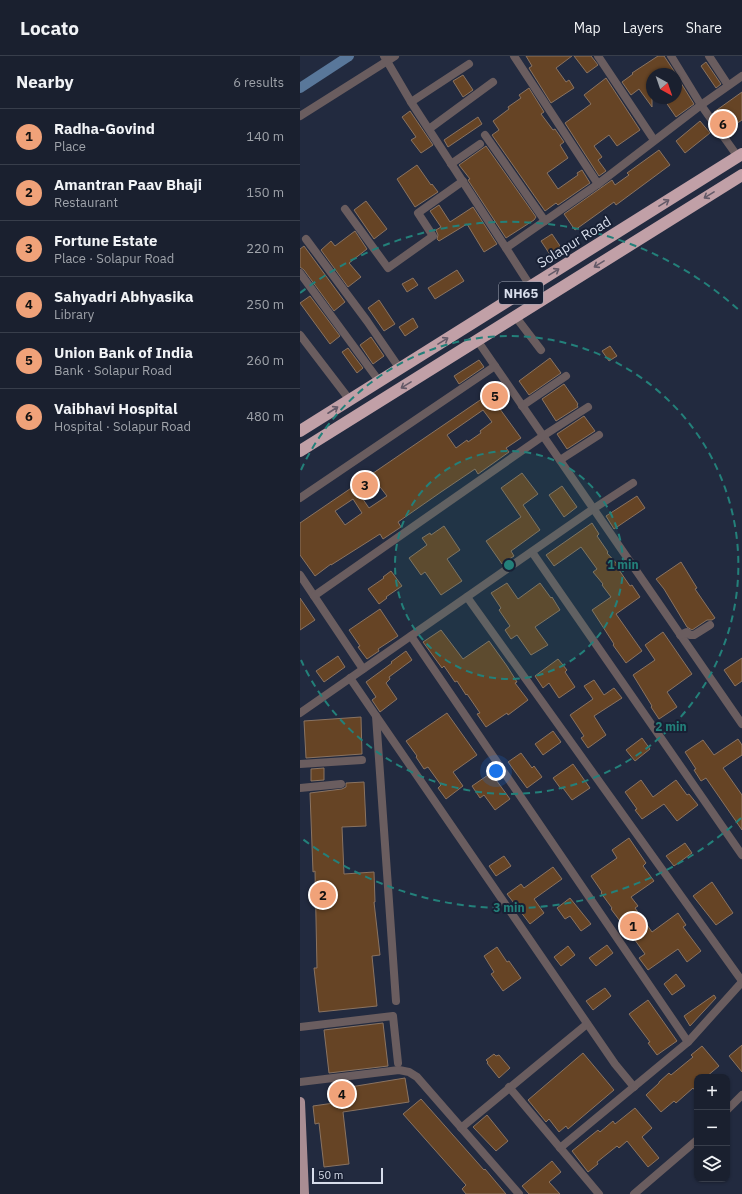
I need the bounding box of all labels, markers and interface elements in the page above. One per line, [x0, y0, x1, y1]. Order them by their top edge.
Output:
text: Locato [20, 16, 79, 40]
text: Map [574, 19, 601, 37]
text: Layers [623, 19, 664, 37]
text: Share [686, 19, 722, 37]
north arrow [646, 68, 682, 104]
text: Nearby [16, 71, 74, 93]
text: 6 results [233, 74, 284, 91]
pin: 6 [710, 109, 736, 139]
text: Radha-Govind [54, 119, 155, 138]
text: 1 [25, 128, 33, 145]
text: 140 m [246, 128, 284, 145]
text: Place [54, 138, 86, 155]
text: Amantran Paav Bhaji [54, 175, 202, 194]
text: 2 [25, 184, 33, 201]
text: 150 m [246, 184, 284, 201]
one-way arrow [704, 191, 715, 199]
text: Restaurant [54, 194, 118, 211]
one-way arrow [658, 199, 670, 207]
street label: Solapur Road [534, 212, 614, 272]
text: Fortune Estate [54, 231, 157, 250]
text: 3 [25, 240, 33, 257]
text: 220 m [246, 240, 284, 257]
text: Place · Solapur Road [54, 250, 174, 267]
one-way arrow [594, 260, 605, 268]
one-way arrow [548, 268, 559, 277]
road number: NH65 [499, 282, 543, 304]
text: Sahyadri Abhyasika [54, 287, 194, 306]
text: 4 [25, 296, 33, 313]
text: 250 m [246, 296, 284, 313]
text: Library [54, 306, 94, 323]
one-way arrow [437, 337, 449, 345]
text: Union Bank of India [54, 343, 193, 362]
text: 5 [25, 352, 33, 369]
text: 260 m [246, 352, 284, 369]
text: Bank · Solapur Road [54, 362, 172, 379]
one-way arrow [400, 381, 411, 389]
pin: 5 [482, 381, 508, 411]
text: Vaibhavi Hospital [54, 399, 177, 418]
one-way arrow [327, 406, 338, 414]
text: 6 [25, 408, 33, 425]
text: 480 m [246, 408, 284, 425]
text: Hospital · Solapur Road [54, 418, 191, 435]
pin: 3 [352, 470, 378, 500]
text: 1 min [607, 557, 639, 572]
centre of rings [502, 558, 516, 572]
text: 2 min [655, 719, 687, 734]
your location [486, 761, 506, 781]
pin: 2 [310, 880, 336, 910]
text: 3 min [493, 900, 525, 915]
pin: 1 [620, 911, 646, 941]
map controls [694, 1074, 730, 1182]
button: + [694, 1074, 730, 1110]
pin: 4 [329, 1079, 355, 1109]
button: − [694, 1110, 730, 1146]
button: layers [694, 1146, 730, 1182]
scale bar [312, 1166, 383, 1185]
text: 50 m [318, 1168, 343, 1182]

